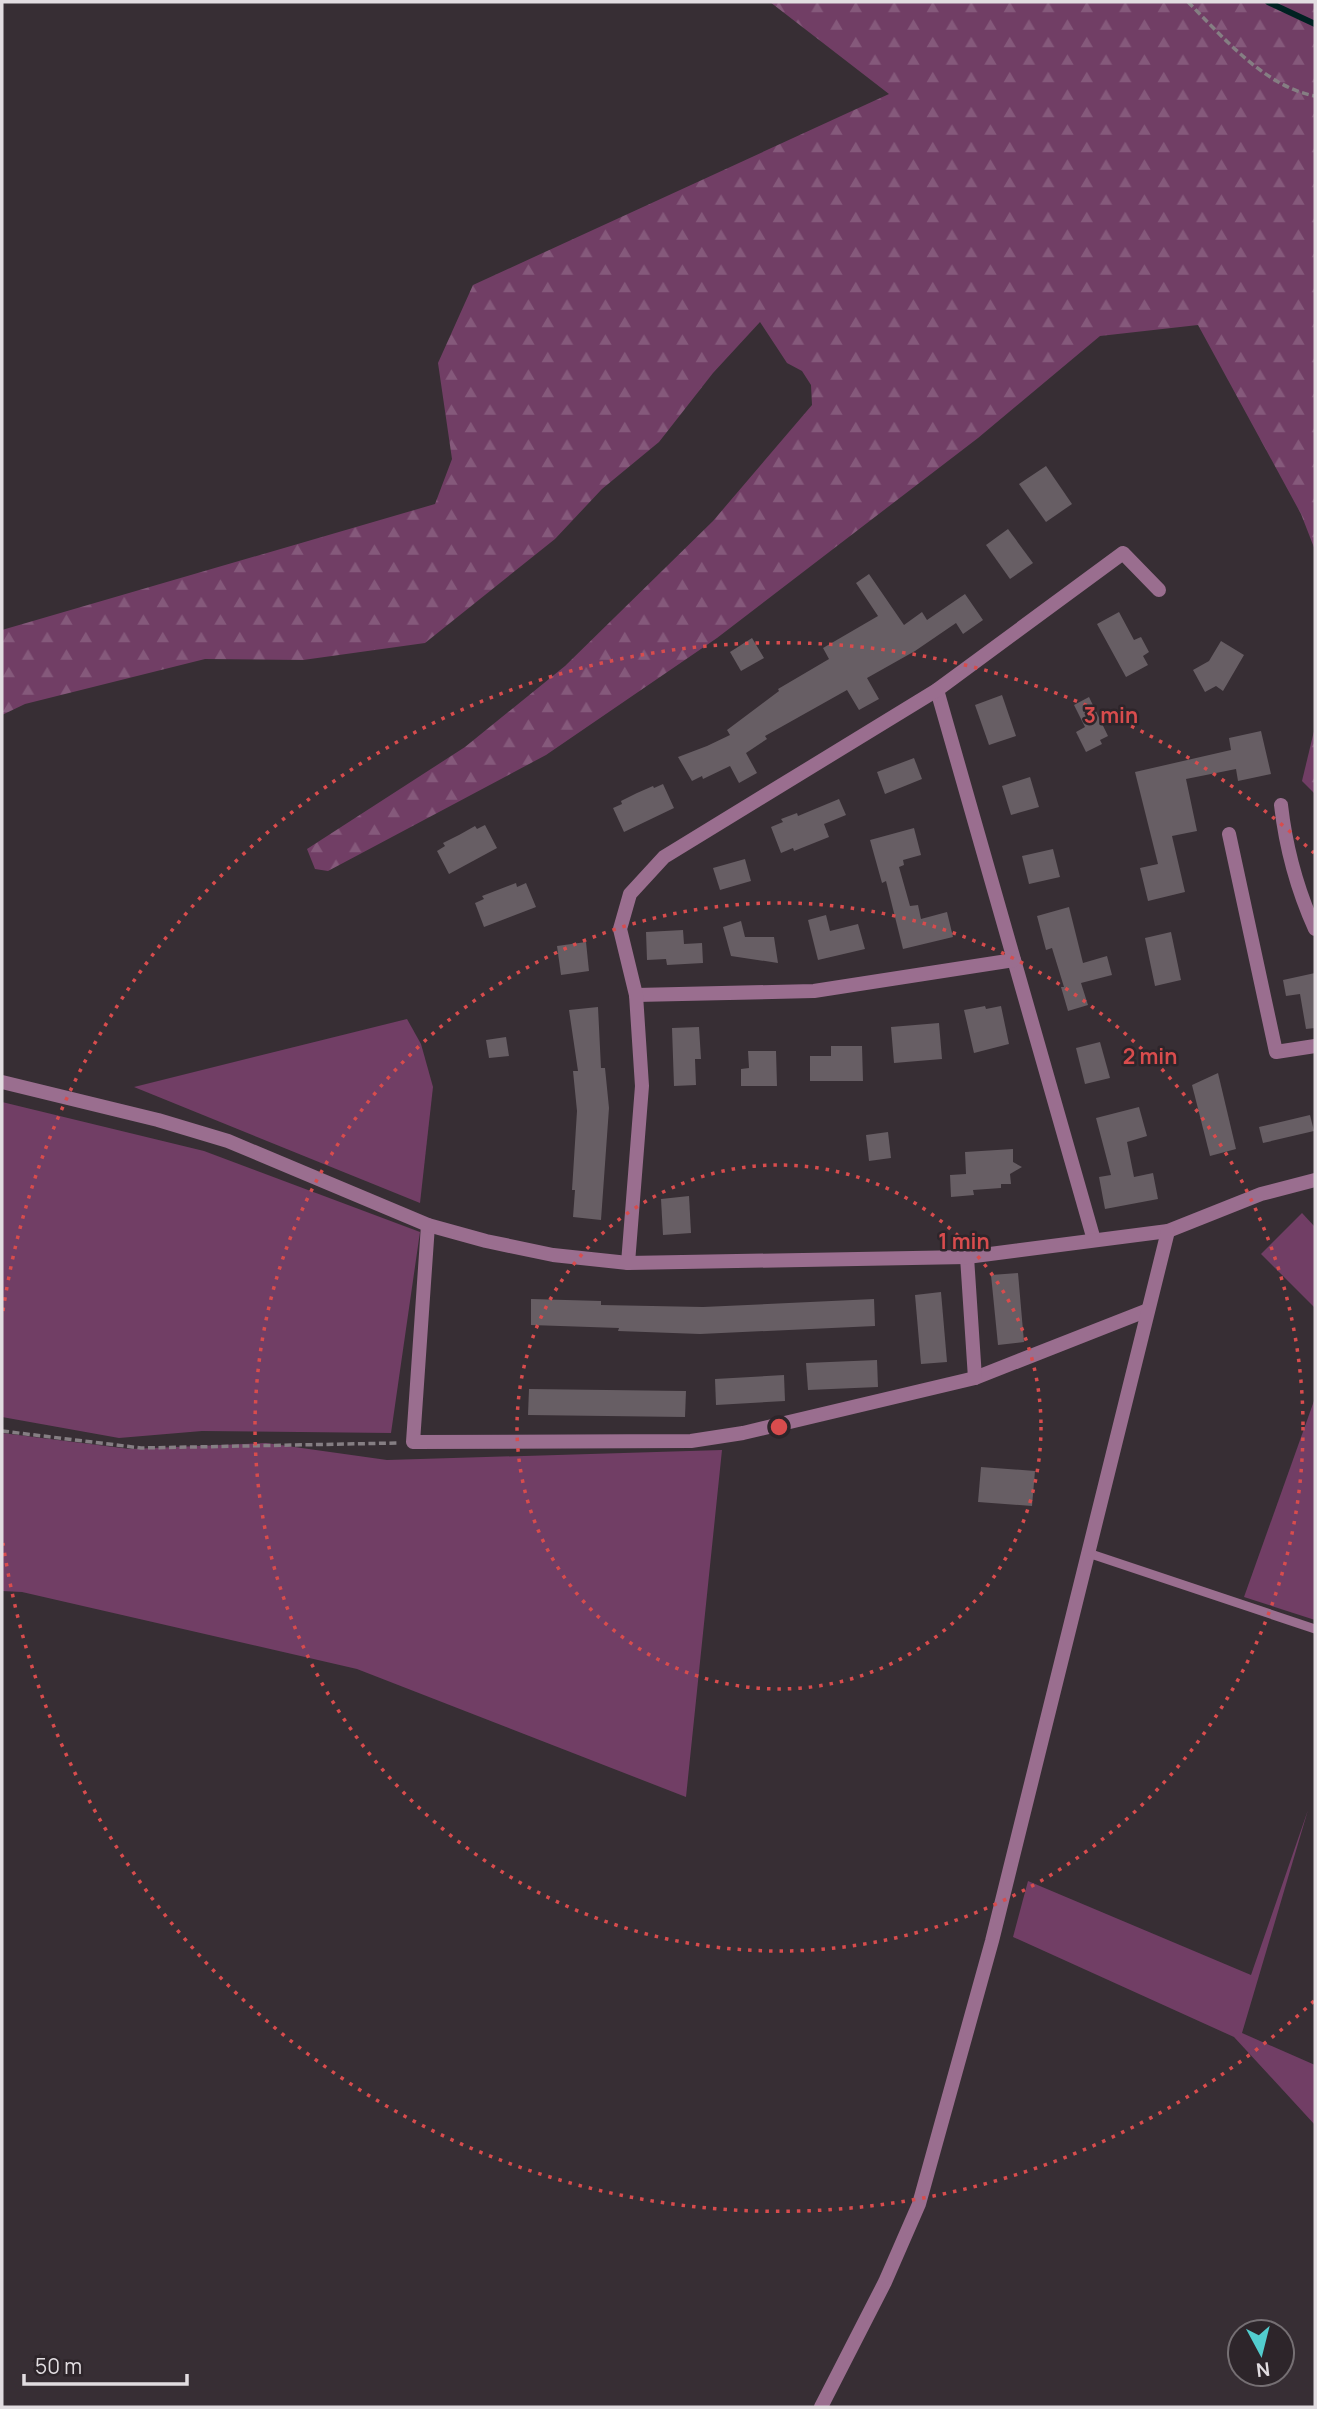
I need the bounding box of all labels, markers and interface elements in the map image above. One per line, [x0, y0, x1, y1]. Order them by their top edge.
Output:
text: 3 min [1084, 701, 1138, 729]
text: 2 min [1123, 1042, 1177, 1070]
text: 1 min [938, 1227, 990, 1255]
centre of rings [767, 1415, 791, 1439]
north arrow [1226, 2318, 1296, 2388]
scale bar [24, 2342, 187, 2386]
text: 50 m [35, 2352, 82, 2380]
text: N [1255, 2356, 1271, 2384]

